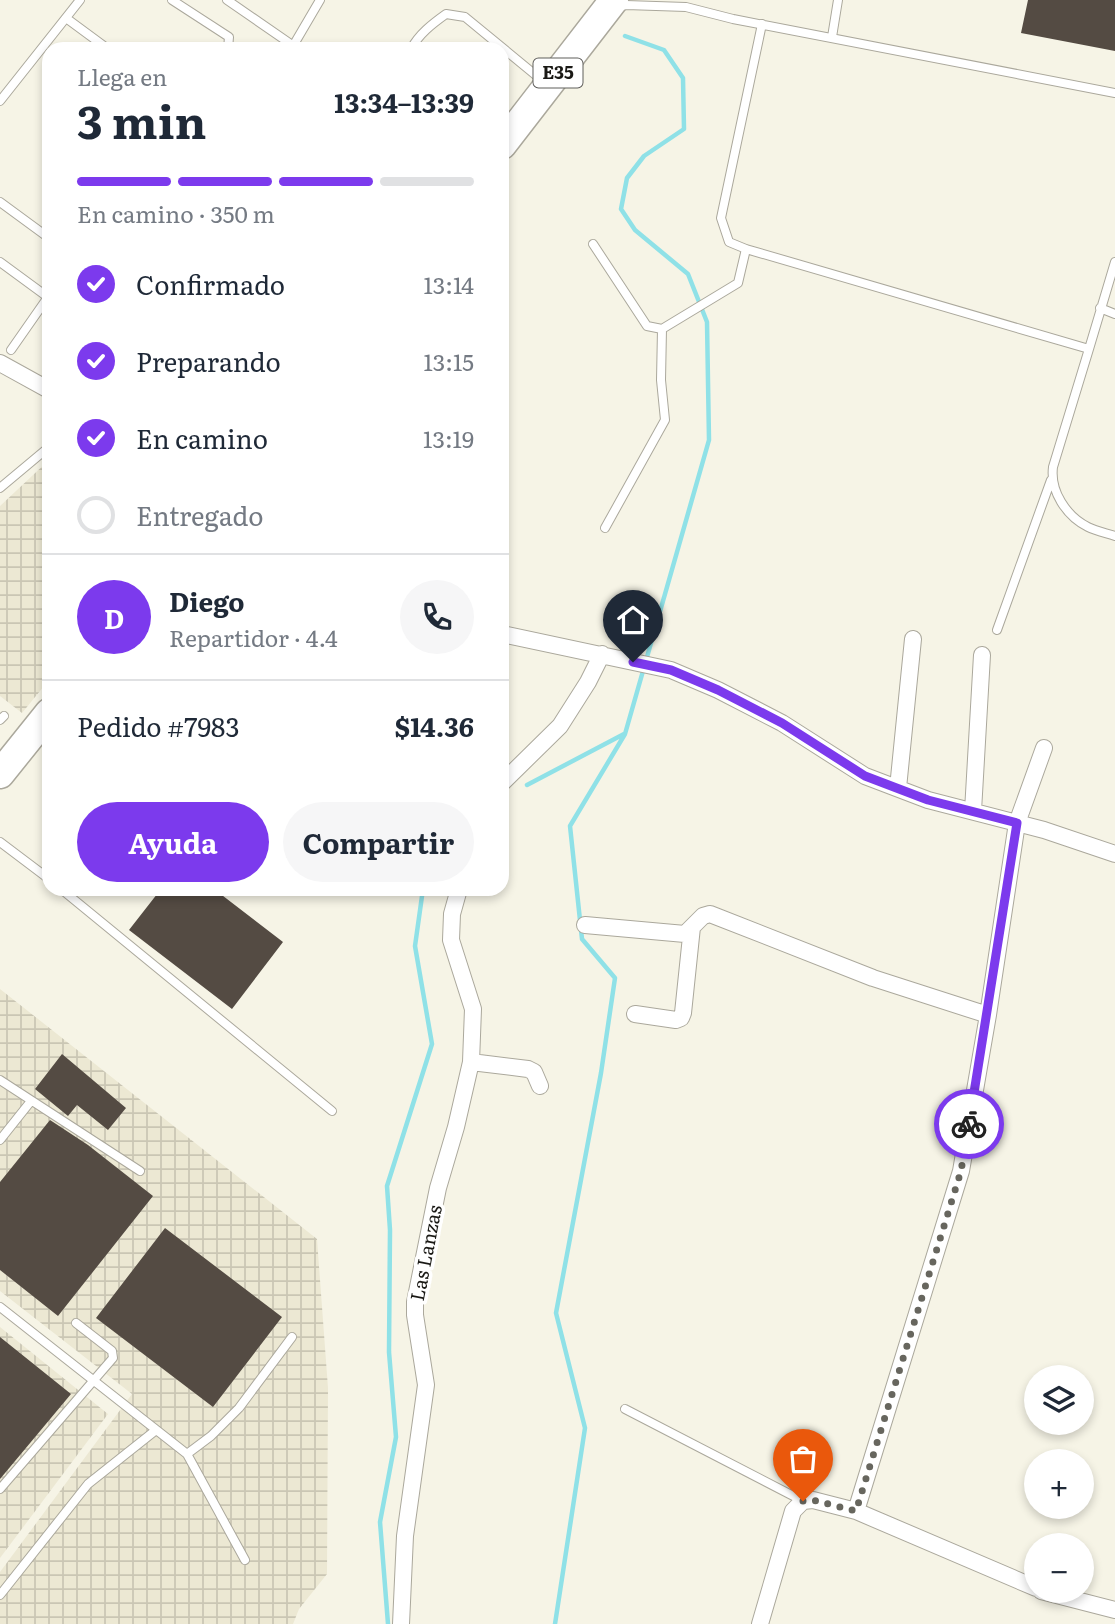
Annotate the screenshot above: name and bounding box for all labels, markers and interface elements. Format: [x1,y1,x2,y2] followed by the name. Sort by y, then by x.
[534,58,582,88] road number: E35
[77,59,167,93] text: Llega en
[334,82,474,121] text: 13:34–13:39
[77,85,207,153] text: 3 min
[77,196,275,230] text: En camino · 350 m
[136,264,285,303] text: Confirmado
[77,265,115,303] icon: check
[423,267,474,301] text: 13:14
[136,341,281,380] text: Preparando
[77,342,115,380] icon: check
[423,344,474,378] text: 13:15
[136,418,268,457] text: En camino
[77,419,115,457] icon: check
[423,421,474,455] text: 13:19
[136,495,263,534] text: Entregado
[400,580,474,654] button: phone
[169,581,245,620] text: Diego
[603,590,663,662] pin
[104,598,124,637] text: D
[614,601,652,639] icon: home
[169,620,338,654] text: Repartidor · 4.4
[77,706,240,745] text: Pedido #7983
[395,706,474,745] text: $14.36
[77,802,269,882] button: Ayuda
[283,802,474,882] button: Compartir
[934,1089,1004,1159] courier
[950,1105,988,1143] icon: bike
[402,1202,448,1303] street label: Las Lanzas
[1024,1365,1094,1603] map controls
[1024,1365,1094,1435] button: layers
[773,1429,833,1501] pin
[784,1440,822,1478] icon: bag
[1024,1449,1094,1519] button: +
[1024,1533,1094,1603] button: −

